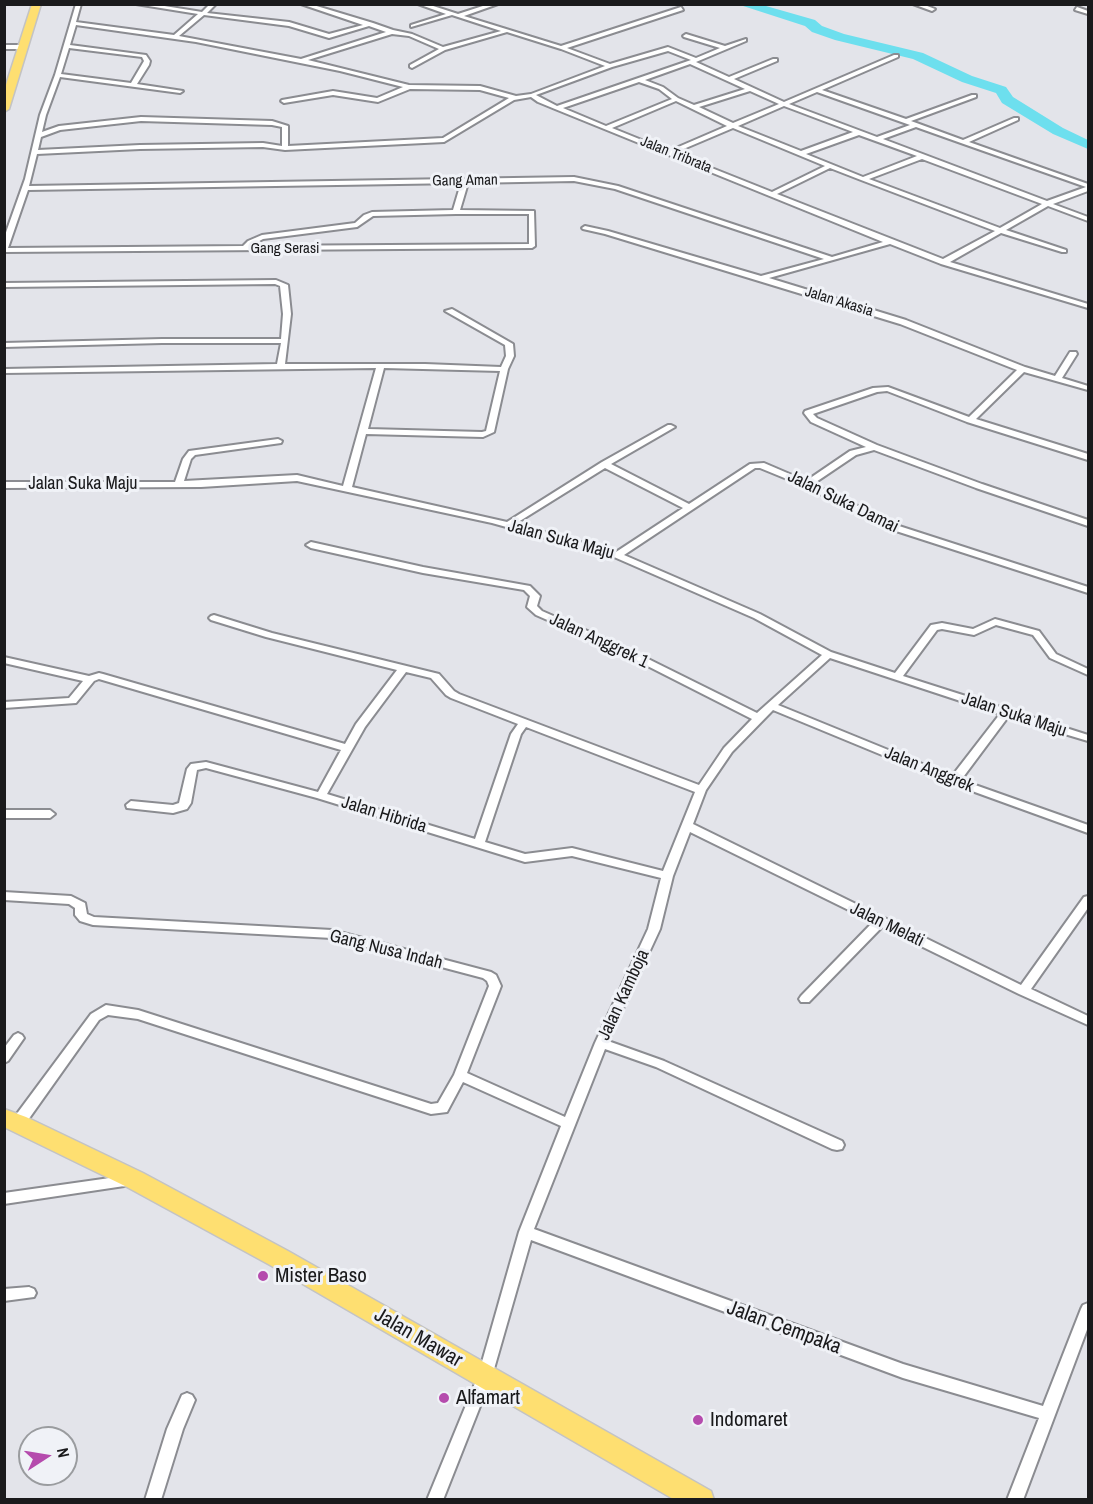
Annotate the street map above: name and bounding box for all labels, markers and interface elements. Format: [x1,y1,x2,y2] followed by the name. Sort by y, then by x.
[638,133,714,177] street label: Jalan Tribrata
[432,171,498,191] street label: Gang Aman
[250,240,320,258] street label: Gang Serasi
[803,283,875,321] street label: Jalan Akasia
[784,466,902,538] street label: Jalan Suka Damai
[28,473,138,495] street label: Jalan Suka Maju
[506,515,616,565] street label: Jalan Suka Maju
[546,609,652,673] street label: Jalan Anggrek 1
[959,688,1069,742] street label: Jalan Suka Maju
[881,742,977,798] street label: Jalan Anggrek
[339,792,429,838] street label: Jalan Hibrida
[847,898,927,952] street label: Jalan Melati
[327,926,445,974] street label: Gang Nusa Indah
[594,946,654,1044] street label: Jalan Kamboja
[275,1263,367,1289] place label: Mister Baso
[256,1269,270,1283] marker: Mister Baso
[723,1296,845,1360] street label: Jalan Cempaka
[369,1303,467,1373] street label: Jalan Mawar
[456,1385,520,1411] place label: Alfamart
[437,1391,451,1405] marker: Alfamart
[710,1407,788,1433] place label: Indomaret
[691,1413,705,1427] marker: Indomaret
[18,1426,78,1486] north arrow
[52,1446,75,1460] text: N

